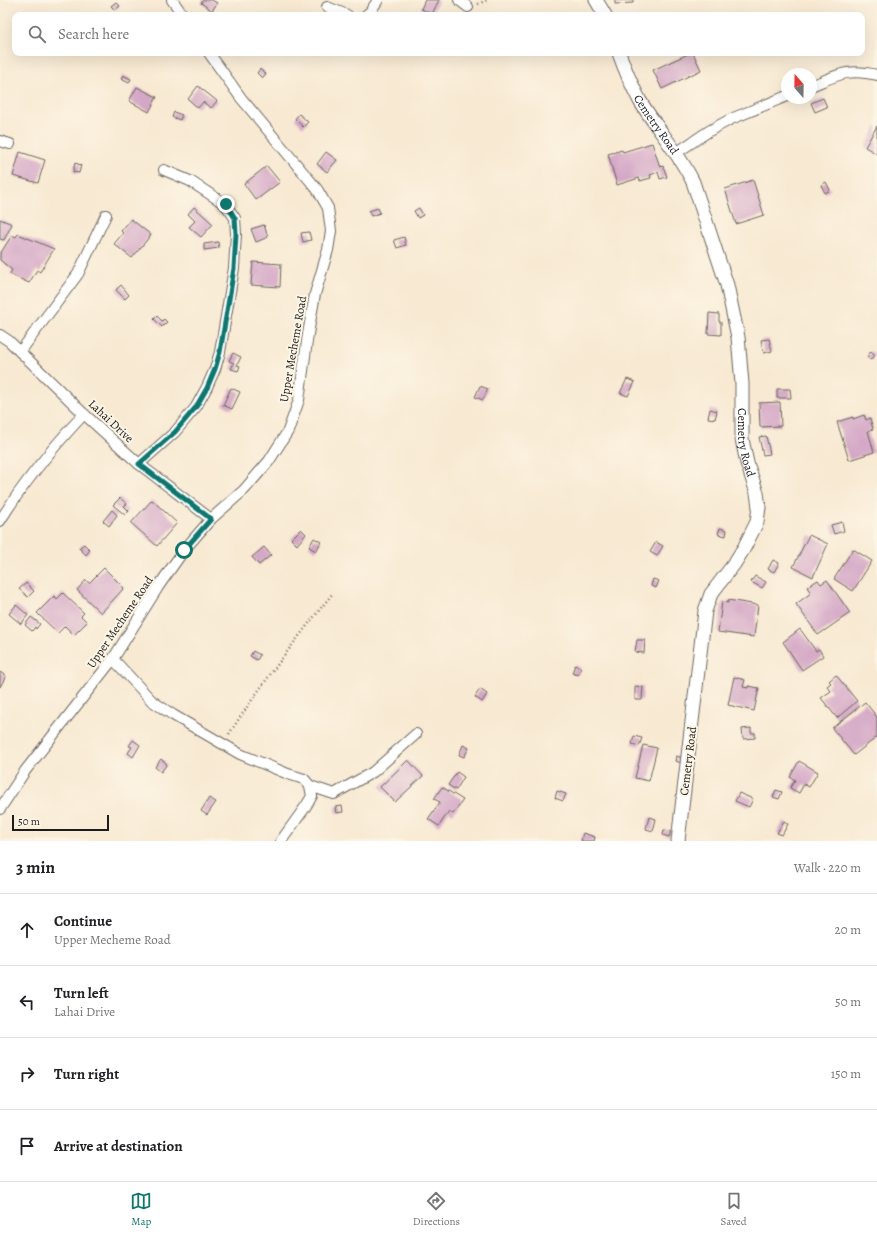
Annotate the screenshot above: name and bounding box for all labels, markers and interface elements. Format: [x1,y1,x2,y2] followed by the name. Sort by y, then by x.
[12,12,865,56] search box
[26,23,48,45] icon: search
[58,24,129,44] text: Search here
[781,68,817,104] north arrow
[630,92,683,158] street label: Cemetry Road
[217,195,235,213] route end
[276,294,310,403] street label: Upper Mecheme Road
[85,396,137,446] street label: Lahai Drive
[734,408,759,479] street label: Cemetry Road
[175,541,193,559] route start
[83,572,157,671] street label: Upper Mecheme Road
[676,725,700,796] street label: Cemetry Road
[12,813,109,832] scale bar
[18,814,40,829] text: 50 m
[16,856,55,879] text: 3 min
[794,859,861,876] text: Walk · 220 m
[54,911,112,931] text: Continue
[16,919,38,941] icon: ahead
[835,921,861,938] text: 20 m
[54,931,171,948] text: Upper Mecheme Road
[54,983,109,1003] text: Turn left
[16,991,38,1013] icon: left
[835,993,861,1010] text: 50 m
[54,1003,115,1020] text: Lahai Drive
[16,1063,38,1085] icon: right
[54,1064,119,1084] text: Turn right
[831,1065,861,1082] text: 150 m
[16,1135,38,1157] icon: arrive
[54,1136,183,1156] text: Arrive at destination
[130,1190,152,1229] tab: Map
[413,1190,460,1229] tab: Directions
[721,1190,747,1229] tab: Saved

